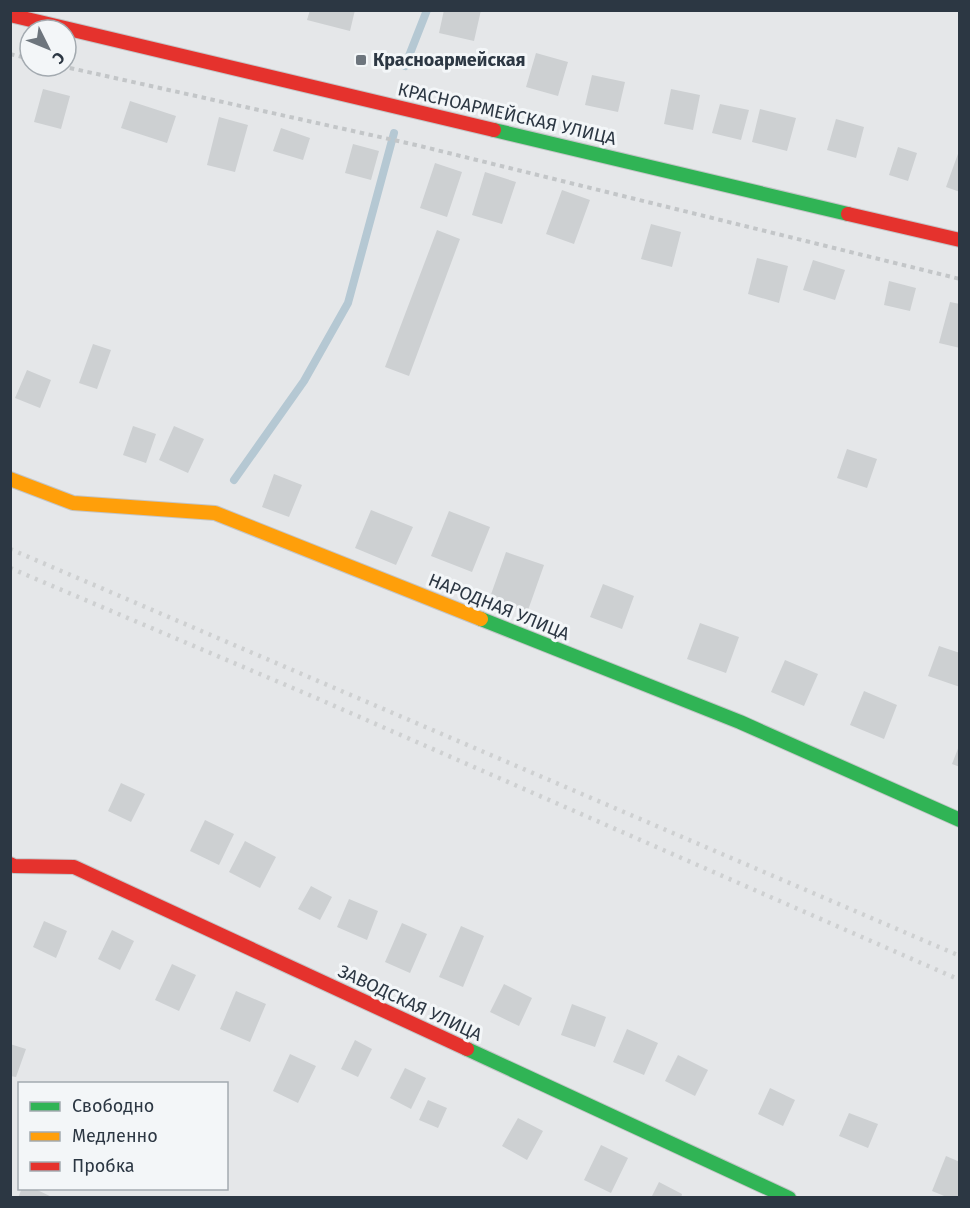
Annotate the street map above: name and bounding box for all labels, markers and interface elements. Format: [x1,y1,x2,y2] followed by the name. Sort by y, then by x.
[18,18,78,78] north arrow
[48,48,69,68] text: С
[373,49,526,71] place label: Красноармейская
[354,53,368,67] marker: Красноармейская
[396,78,619,150] street label: КРАСНОАРМЕЙСКАЯ УЛИЦА
[425,569,573,646] street label: НАРОДНАЯ УЛИЦА
[335,960,486,1046] street label: ЗАВОДСКАЯ УЛИЦА
[18,1082,228,1190] legend
[72,1095,154,1117] text: Свободно
[72,1125,158,1147] text: Медленно
[72,1155,135,1177] text: Пробка

